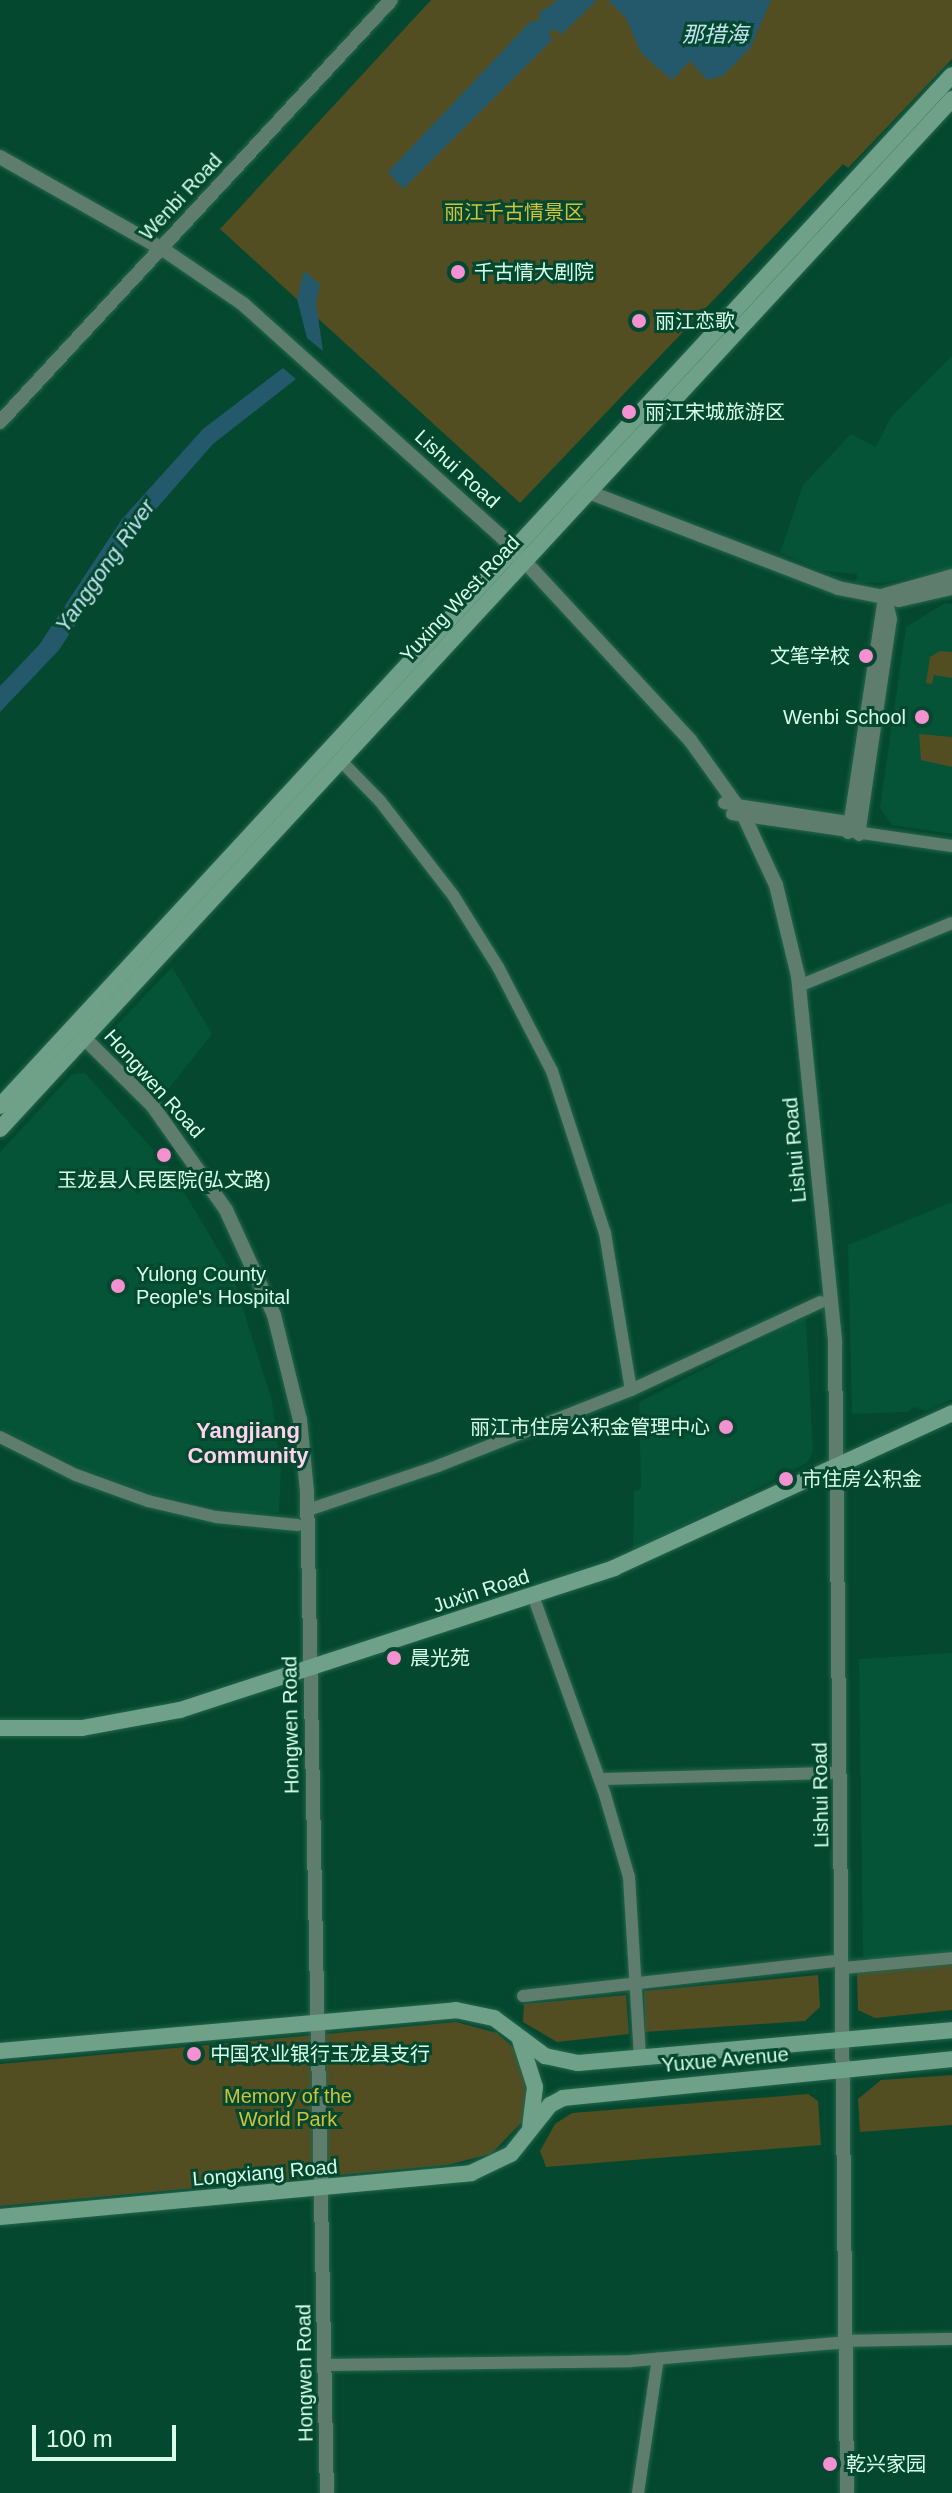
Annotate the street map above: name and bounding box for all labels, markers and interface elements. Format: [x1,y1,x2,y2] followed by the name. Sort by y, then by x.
[682,22,748,48] water label: 那措海
[135,149,227,245] street label: Wenbi Road
[444,200,584,224] park label: 丽江千古情景区
[474,260,594,284] place label: 千古情大剧院
[449,263,467,281] marker: 千古情大剧院
[655,309,735,333] place label: 丽江恋歌
[630,312,648,330] marker: 丽江恋歌
[645,400,785,424] place label: 丽江宋城旅游区
[620,403,638,421] marker: 丽江宋城旅游区
[410,425,504,513] street label: Lishui Road
[49,494,161,638] water label: Yanggong River
[395,531,525,667] street label: Yuxing West Road
[770,644,850,668] place label: 文笔学校
[857,647,875,665] marker: 文笔学校
[783,705,906,729] place label: Wenbi School
[913,708,931,726] marker: Wenbi School
[99,1025,209,1143] street label: Hongwen Road
[778,1096,812,1204] street label: Lishui Road
[155,1146,173,1164] marker: 玉龙县人民医院(弘文路)
[57,1168,271,1192] place label: 玉龙县人民医院(弘文路)
[136,1262,290,1309] place label: Yulong County People's Hospital
[107,1275,129,1297] marker: Yulong County People's Hospital
[470,1415,710,1439] place label: 丽江市住房公积金管理中心
[188,1417,308,1468] district label: Yangjiang Community
[717,1418,735,1436] marker: 丽江市住房公积金管理中心
[802,1467,922,1491] place label: 市住房公积金
[777,1470,795,1488] marker: 市住房公积金
[430,1564,532,1618] street label: Juxin Road
[410,1646,470,1670] place label: 晨光苑
[385,1649,403,1667] marker: 晨光苑
[278,1656,304,1794] street label: Hongwen Road
[808,1742,834,1848] street label: Lishui Road
[210,2042,430,2066] place label: 中国农业银行玉龙县支行
[660,2042,790,2078] street label: Yuxue Avenue
[185,2045,203,2063] marker: 中国农业银行玉龙县支行
[224,2084,352,2131] park label: Memory of the World Park
[191,2155,339,2191] street label: Longxiang Road
[292,2304,318,2442] street label: Hongwen Road
[36,2409,180,2459] scale bar
[46,2425,113,2452] text: 100 m
[846,2452,926,2476] place label: 乾兴家园
[821,2455,839,2473] marker: 乾兴家园

